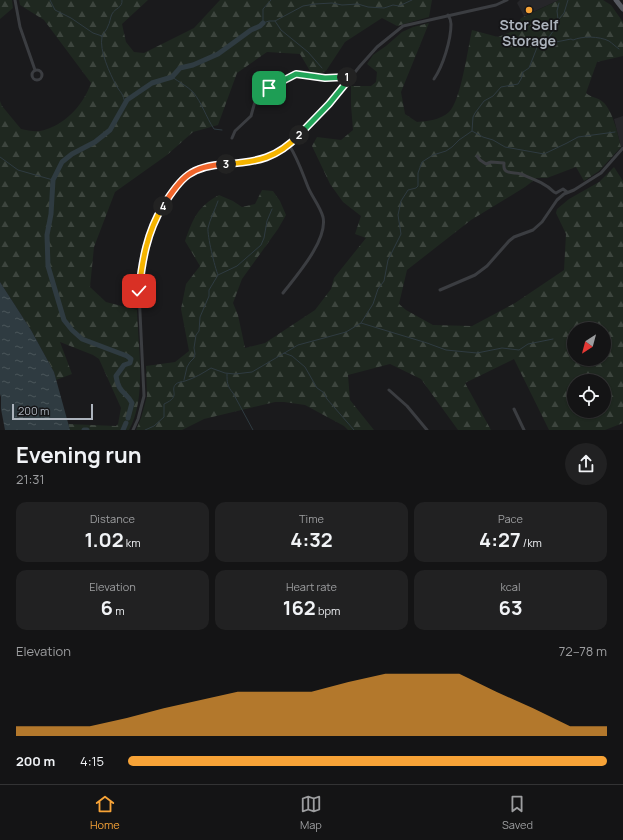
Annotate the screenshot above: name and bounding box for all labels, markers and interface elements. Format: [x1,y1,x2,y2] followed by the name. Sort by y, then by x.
[524,5,534,15] marker: Stor Self Storage
[500,15,559,50] place label: Stor Self Storage
[337,67,357,87] pin: 1
[345,69,349,84] text: 1
[252,71,286,105] pin
[258,77,280,99] icon: arrive
[289,125,309,145] pin: 2
[296,127,302,142] text: 2
[216,154,236,174] pin: 3
[223,156,229,171] text: 3
[153,196,173,216] pin: 4
[160,198,166,213] text: 4
[122,274,156,308] pin
[128,280,150,302] icon: check
[567,322,611,366] north arrow
[567,322,611,418] map controls
[567,374,611,418] button: locate
[12,402,93,421] scale bar
[18,403,49,418] text: 200 m
[16,440,141,470] text: Evening run
[565,443,607,485] button: share
[16,470,45,488] text: 21:31
[90,511,135,526] text: Distance
[299,511,324,526] text: Time
[498,511,523,526] text: Pace
[84,526,124,553] text: 1.02
[290,526,333,553] text: 4:32
[479,526,521,553] text: 4:27
[124,535,141,550] text: km
[521,535,542,550] text: /km
[89,579,136,594] text: Elevation
[286,579,337,594] text: Heart rate
[500,579,521,594] text: kcal
[101,594,113,621] text: 6
[283,594,316,621] text: 162
[498,594,523,621] text: 63
[113,603,124,618] text: m
[316,603,340,618] text: bpm
[16,642,71,660] text: Elevation
[559,642,607,660] text: 72–78 m
[16,752,55,770] text: 200 m
[80,752,104,770] text: 4:15
[90,793,120,832] tab: Home
[300,793,322,832] tab: Map
[502,793,533,832] tab: Saved

